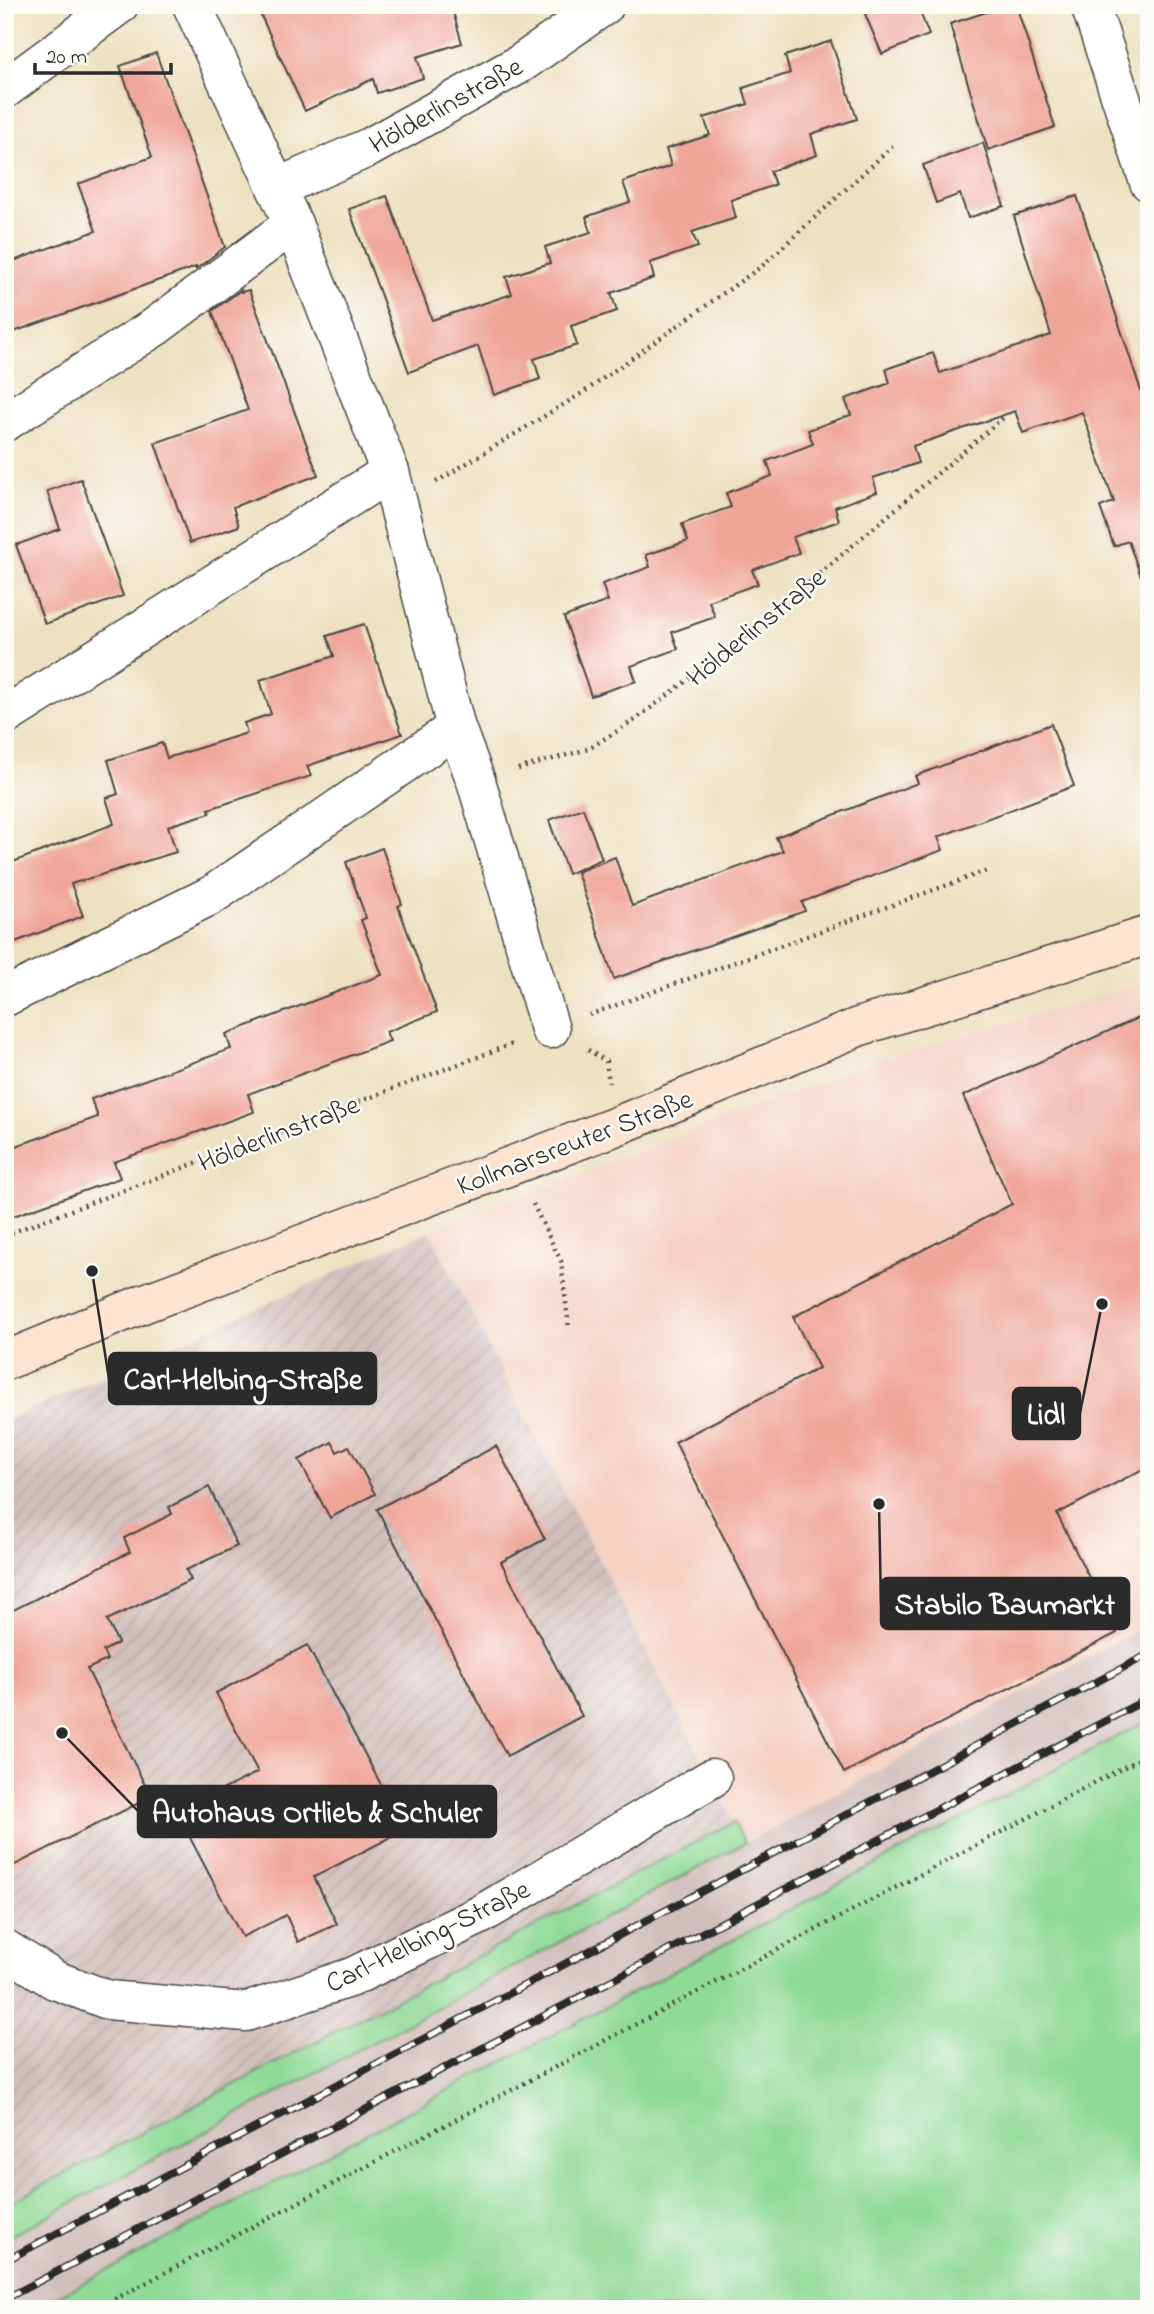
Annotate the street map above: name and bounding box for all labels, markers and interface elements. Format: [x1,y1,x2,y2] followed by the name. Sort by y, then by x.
[35,32,172,76] scale bar
[46,43,87,73] text: 20 m
[362,48,531,166] street label: Hölderlinstraße
[678,559,836,698] street label: Hölderlinstraße
[451,1080,700,1208] street label: Kollmarsreuter Straße
[193,1086,366,1185] street label: Hölderlinstraße
[109,1353,376,1404] callout: Carl-Helbing-Straße
[124,1360,364,1405] text: Carl-Helbing-Straße
[1013,1388,1080,1439] callout: Lidl
[1027,1395,1065,1439] text: Lidl
[881,1578,1129,1629] callout: Stabilo Baumarkt
[895,1585,1116,1629] text: Stabilo Baumarkt
[138,1786,496,1837] callout: Autohaus Ortlieb & Schuler
[152,1793,483,1837] text: Autohaus Ortlieb & Schuler
[319,1871,538,2005] street label: Carl-Helbing-Straße

